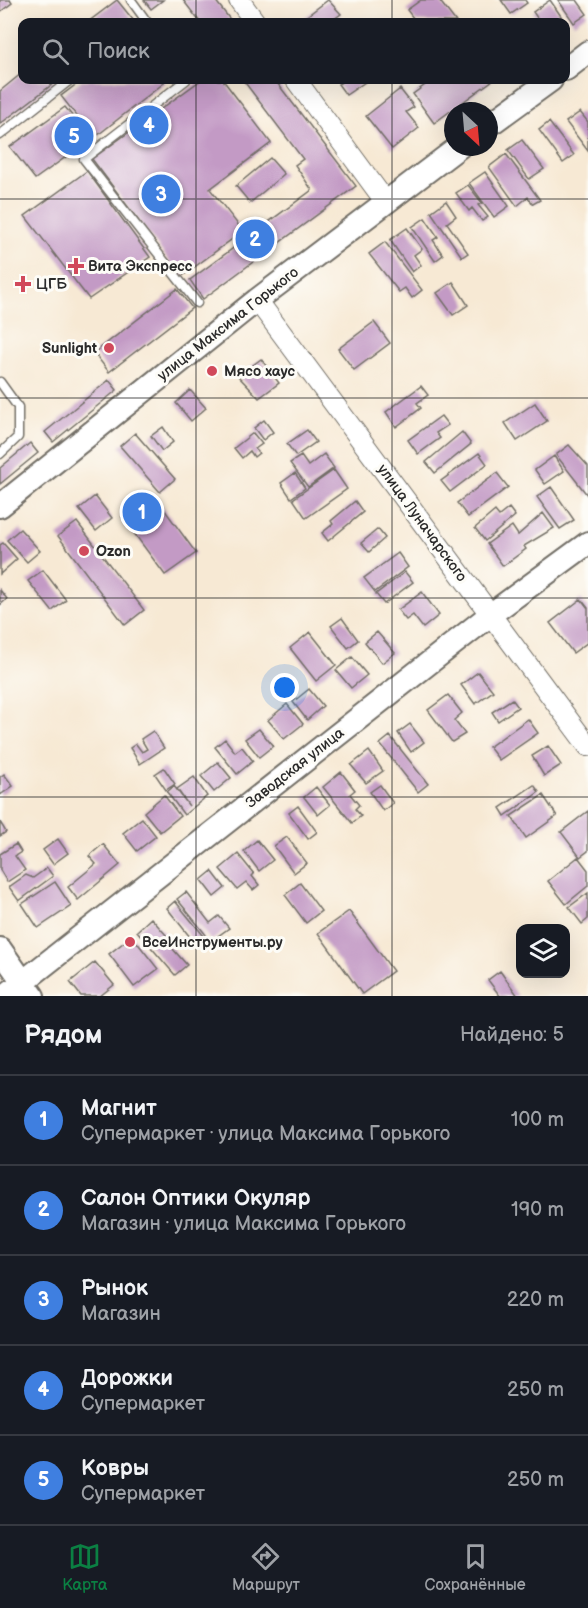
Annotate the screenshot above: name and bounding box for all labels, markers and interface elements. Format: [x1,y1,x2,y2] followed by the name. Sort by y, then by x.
[18,18,570,84] search box
[39,35,72,68] icon: search
[87,38,150,65] text: Поиск
[130,102,168,148] pin: 4
[444,102,498,156] north arrow
[54,114,94,158] pin: 5
[142,172,180,216] pin: 3
[236,216,274,262] pin: 2
[88,257,193,276] place label: Вита Экспресс
[69,259,83,273] marker: Вита Экспресс
[154,263,303,385] street label: улица Максима Горького
[14,275,32,293] marker: ЦГБ
[36,275,67,294] place label: ЦГБ
[42,339,97,358] place label: Sunlight
[102,341,116,355] marker: Sunlight
[224,362,296,381] place label: Мясо хаус
[205,364,219,378] marker: Мясо хаус
[373,461,471,586] street label: улица Луначарского
[122,490,162,534] pin: 1
[96,542,131,561] place label: Ozon
[77,544,91,558] marker: Ozon
[270,673,299,702] your location
[242,724,348,812] street label: Заводская улица
[516,924,570,978] map controls
[516,924,570,978] button: layers
[142,933,283,952] place label: ВсеИнструменты.ру
[123,935,137,949] marker: ВсеИнструменты.ру
[24,1020,102,1051] text: Рядом
[460,1023,564,1047] text: Найдено: 5
[81,1095,157,1122] text: Магнит
[39,1108,48,1132] text: 1
[511,1108,564,1132] text: 100 m
[81,1122,450,1146] text: Супермаркет · улица Максима Горького
[81,1185,311,1212] text: Салон Оптики Окуляр
[38,1198,49,1222] text: 2
[511,1198,564,1222] text: 190 m
[81,1212,406,1236] text: Магазин · улица Максима Горького
[81,1275,148,1302] text: Рынок
[38,1288,49,1312] text: 3
[507,1288,564,1312] text: 220 m
[81,1302,161,1326] text: Магазин
[81,1365,173,1392] text: Дорожки
[38,1378,49,1402] text: 4
[507,1378,564,1402] text: 250 m
[81,1392,205,1416] text: Супермаркет
[81,1455,149,1482] text: Ковры
[38,1468,49,1492] text: 5
[507,1468,564,1492] text: 250 m
[81,1482,205,1506] text: Супермаркет
[62,1540,107,1595] tab: Карта
[232,1540,300,1595] tab: Маршрут
[425,1540,526,1595] tab: Сохранённые

